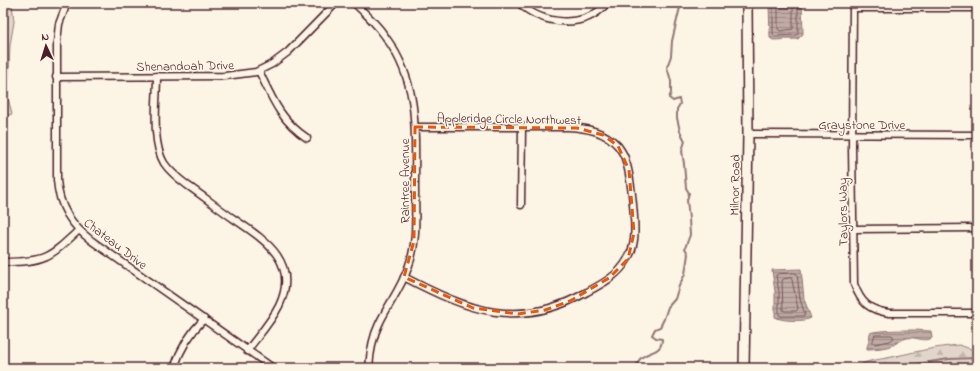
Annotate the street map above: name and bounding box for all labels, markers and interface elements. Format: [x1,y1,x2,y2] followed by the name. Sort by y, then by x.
[26,26,66,66] north arrow
[41,29,50,45] text: N
[136,56,234,77] street label: Shenandoah Drive
[437,109,582,131] street label: Appleridge Circle Northwest
[819,116,906,136] street label: Graystone Drive
[396,138,415,224] street label: Raintree Avenue
[725,154,746,216] street label: Milnor Road
[833,177,855,247] street label: Taylors Way
[79,214,151,275] street label: Chateau Drive

